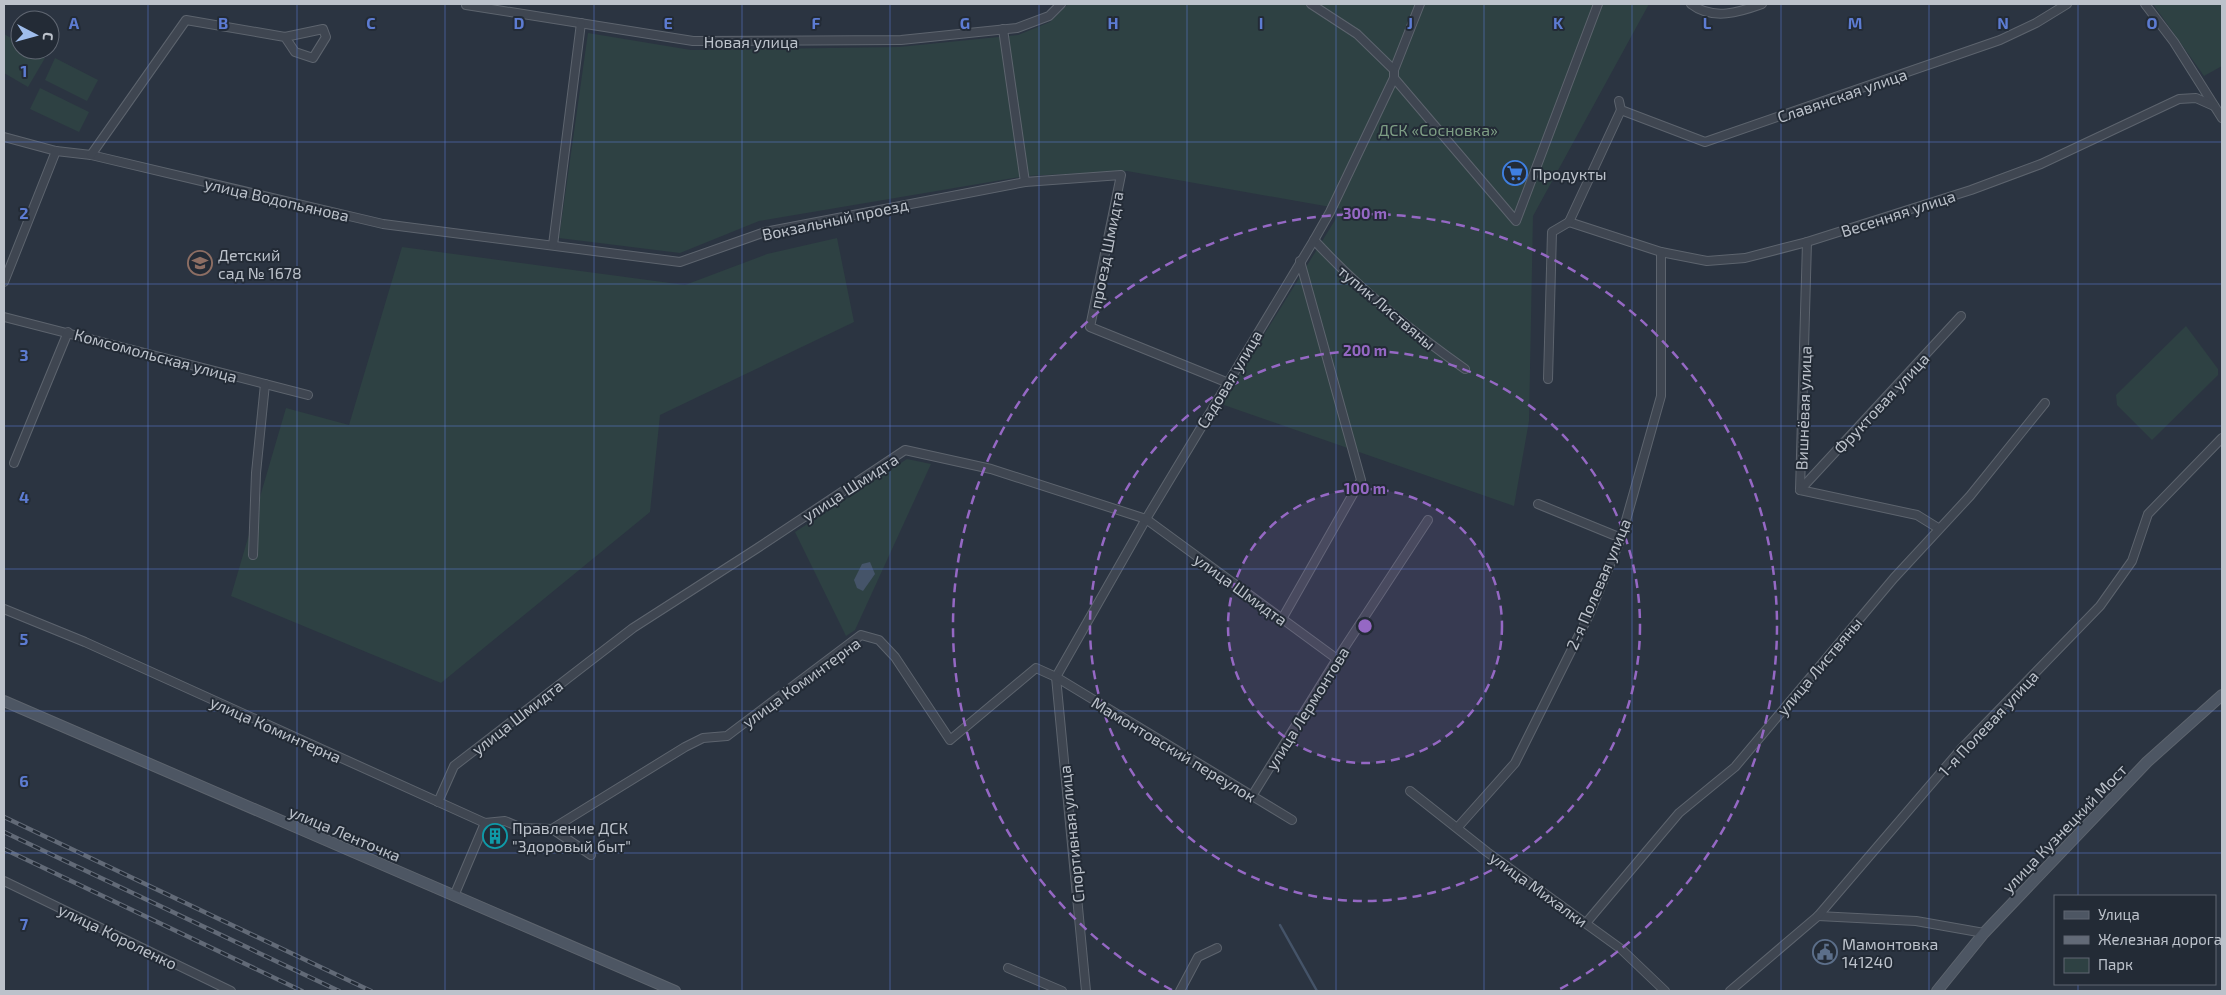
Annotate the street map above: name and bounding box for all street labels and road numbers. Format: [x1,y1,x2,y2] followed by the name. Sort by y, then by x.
[704,32,798,52] street label: Новая улица
[1775,64,1910,127] street label: Славянская улица
[203,173,351,226] street label: улица Водопьянова
[1838,186,1958,241] street label: Весенняя улица
[1085,190,1127,310] street label: проезд Шмидта
[760,194,910,244] street label: Вокзальный проезд
[1334,261,1439,354] street label: тупик Листвяны
[72,324,240,387] street label: Комсомольская улица
[1192,327,1267,432] street label: Садовая улица
[1791,345,1816,471] street label: Вишнёвая улица
[1829,349,1933,458] street label: Фруктовая улица
[799,449,902,526] street label: улица Шмидта
[1562,516,1635,653] street label: 2-я Полевая улица
[1190,549,1291,630] street label: улица Шмидта
[1772,613,1866,720] street label: улица Листвяны
[738,633,864,732] street label: улица Коминтерна
[1261,643,1353,774] street label: улица Лермонтова
[1934,666,2043,781] street label: 1-я Полевая улица
[468,676,567,759] street label: улица Шмидта
[207,692,344,767] street label: улица Коминтерна
[1088,692,1260,807] street label: Мамонтовский переулок
[1998,760,2131,897] street label: улица Кузнецкий Мост
[1054,764,1089,904] street label: Спортивная улица
[286,801,404,866] street label: улица Ленточка
[1486,847,1591,932] street label: улица Михалки
[55,899,181,974] street label: улица Короленко

